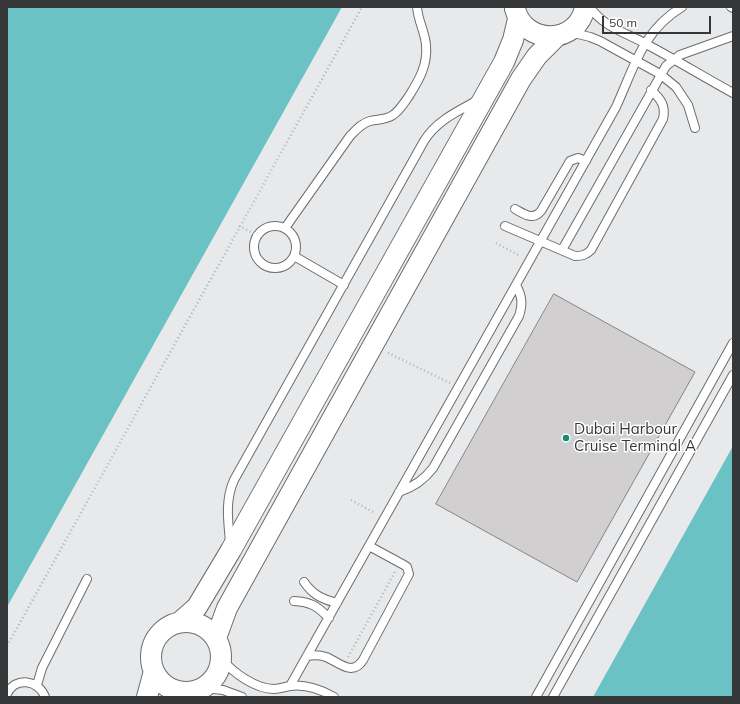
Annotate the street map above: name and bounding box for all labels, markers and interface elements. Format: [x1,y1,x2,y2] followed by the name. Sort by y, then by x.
[604,8,713,34] scale bar
[609,15,637,30] text: 50 m
[574,420,696,455] place label: Dubai Harbour Cruise Terminal A
[561,433,571,443] marker: Dubai Harbour Cruise Terminal A

